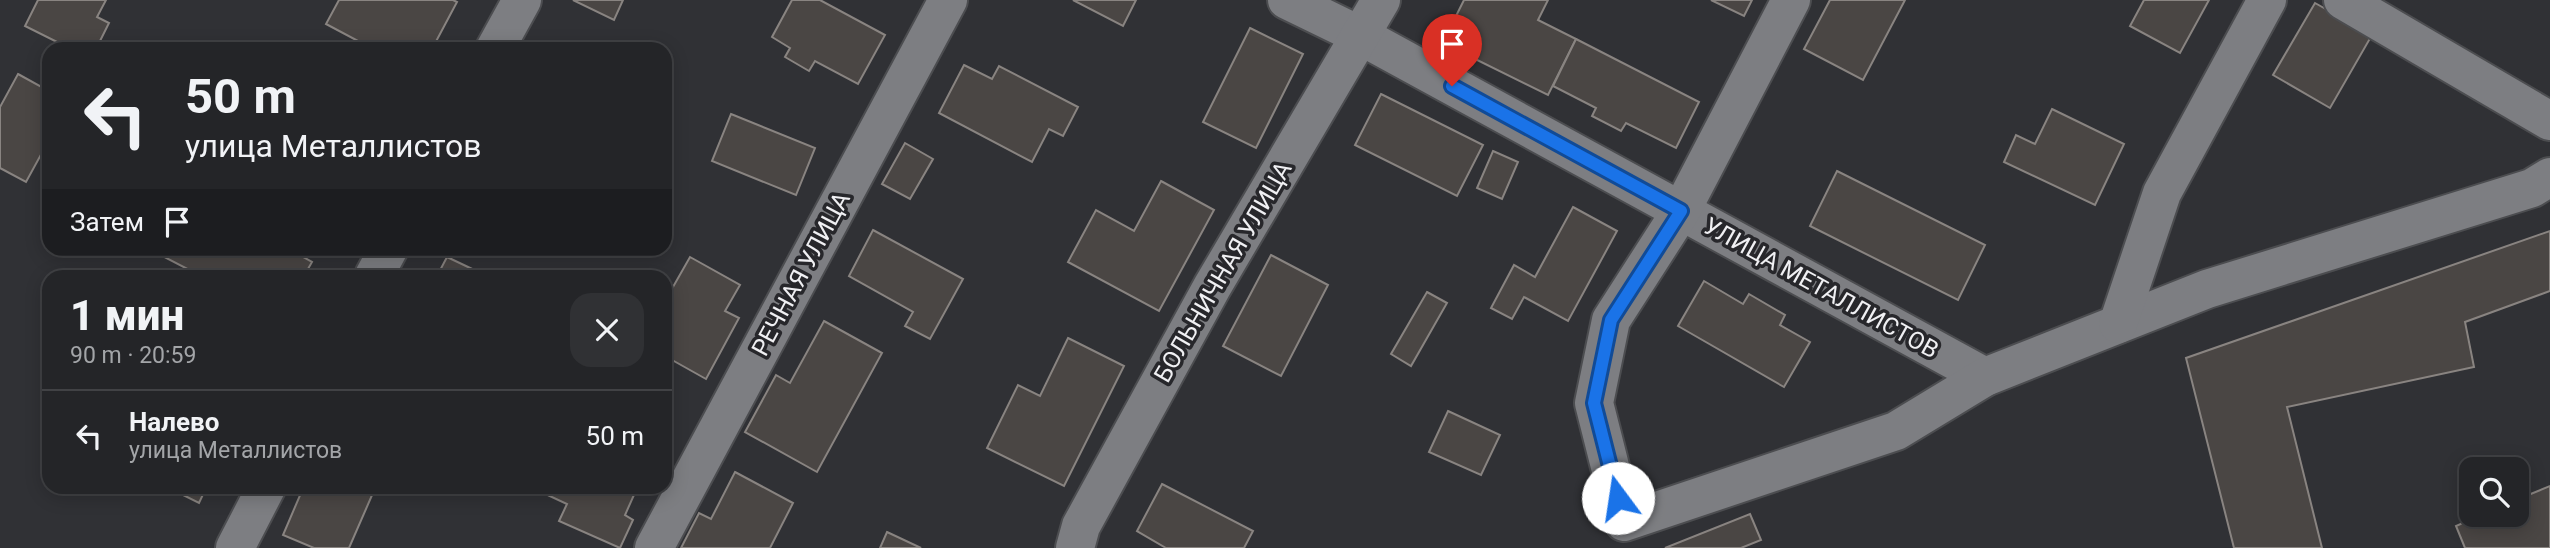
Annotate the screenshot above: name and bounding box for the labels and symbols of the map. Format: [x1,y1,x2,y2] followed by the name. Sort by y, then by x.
[1422,14,1482,86] pin
[1148,156,1298,387] street label: БОЛЬНИЧНАЯ УЛИЦА
[746,187,856,361] street label: РЕЧНАЯ УЛИЦА
[1699,212,1943,364] street label: УЛИЦА МЕТАЛЛИСТОВ
[1581,461,1655,535] position arrow

